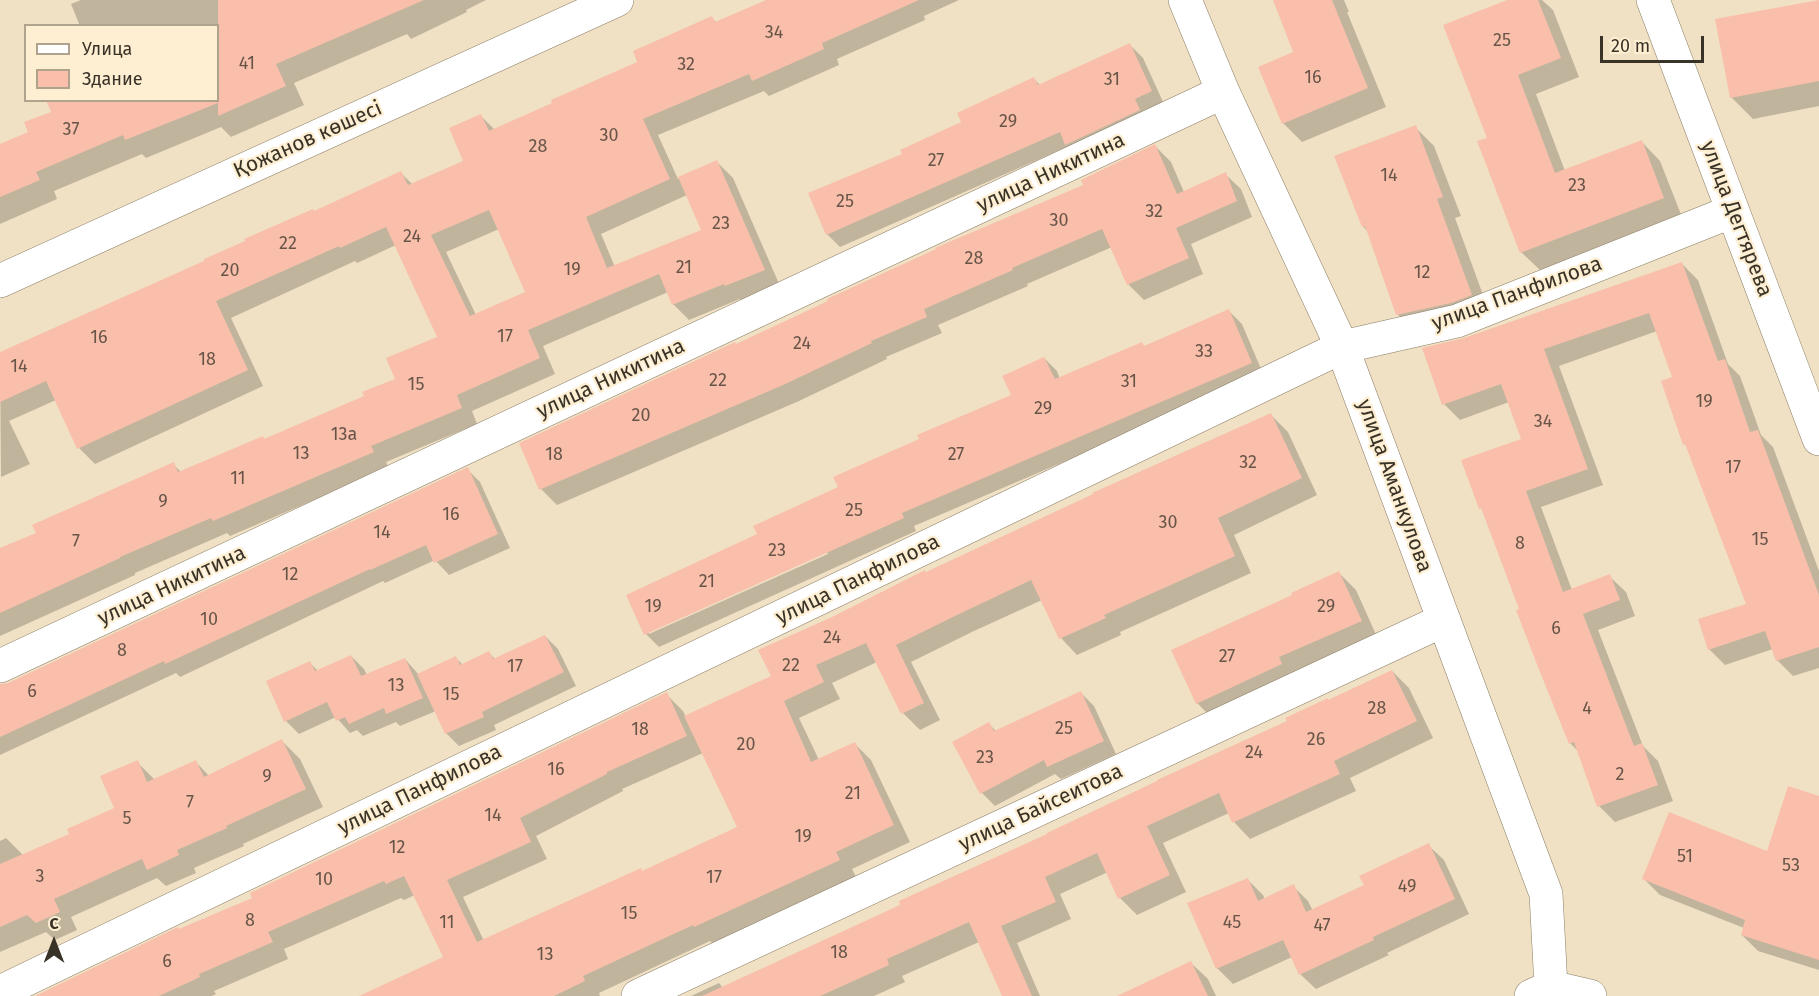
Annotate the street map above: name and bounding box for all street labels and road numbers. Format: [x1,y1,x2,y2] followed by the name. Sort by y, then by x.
[230,96,386,184] street label: Қожанов көшесі
[973,128,1129,218] street label: улица Никитина
[1695,137,1777,301] street label: улица Дегтярева
[1428,252,1606,336] street label: улица Панфилова
[533,334,689,424] street label: улица Никитина
[1351,396,1437,576] street label: улица Аманкулова
[772,529,944,631] street label: улица Панфилова
[94,541,250,631] street label: улица Никитина
[334,739,506,841] street label: улица Панфилова
[955,759,1127,857] street label: улица Байсеитова

